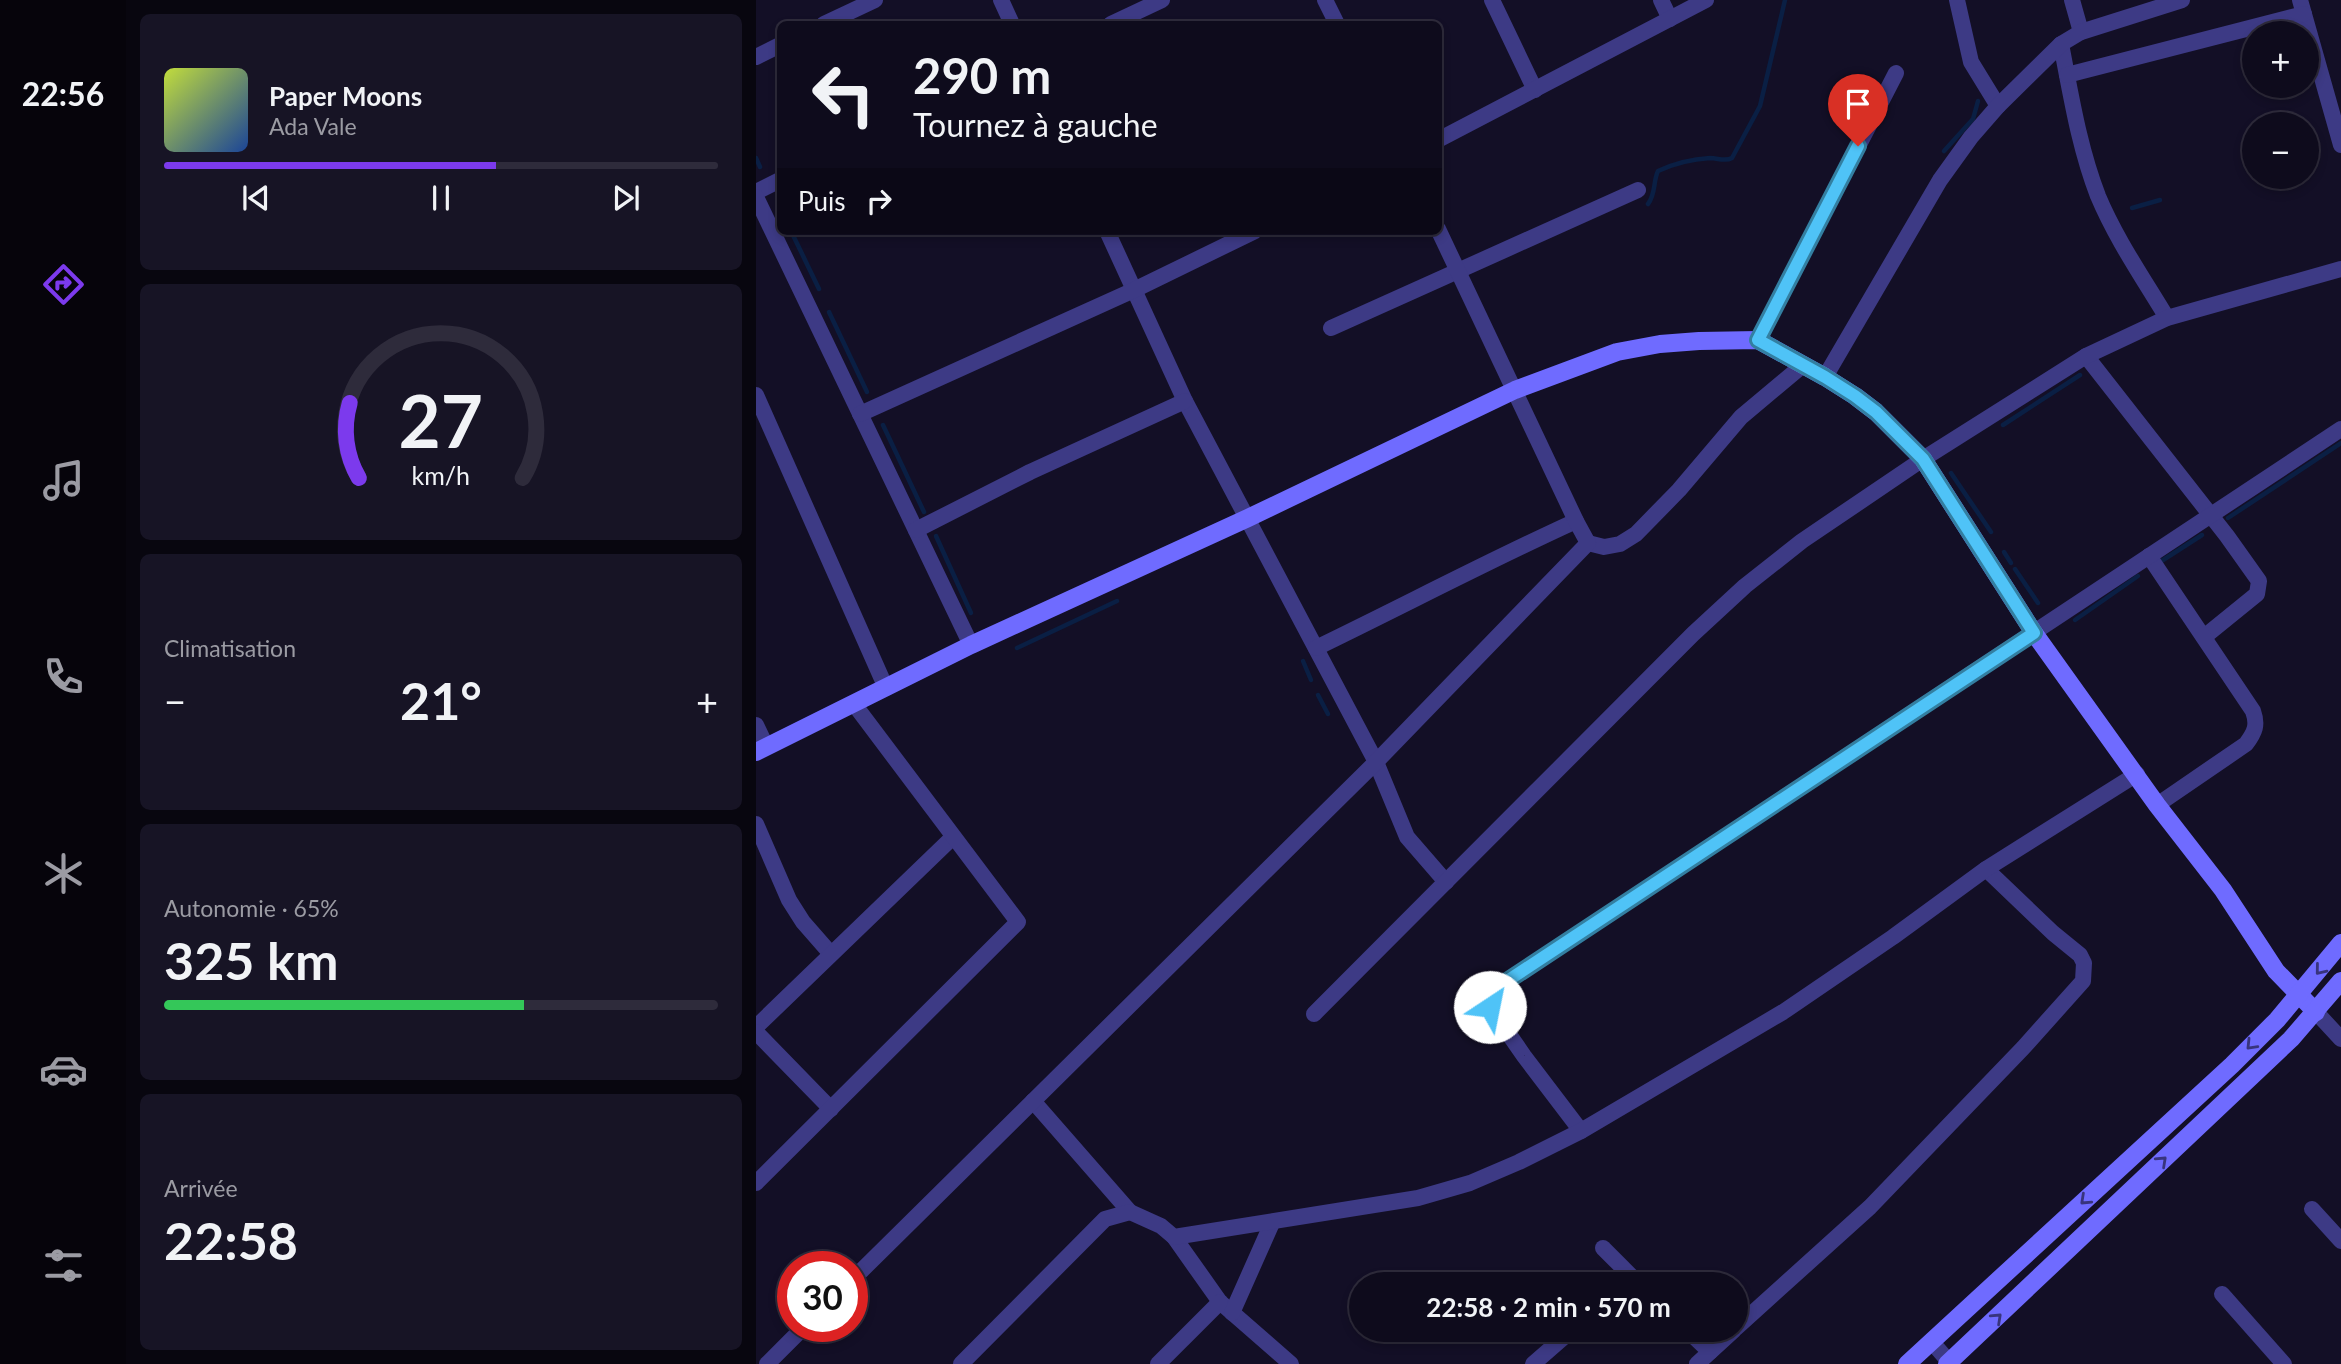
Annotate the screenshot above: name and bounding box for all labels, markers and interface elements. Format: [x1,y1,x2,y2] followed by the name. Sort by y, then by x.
[2242,21,2319,189] map controls
[2242,21,2319,98] button: +
[913,46,1051,104] text: 290 m
[798,49,889,140] icon: left
[22,74,104,113] text: 22:56
[1828,74,1888,146] pin
[269,80,422,112] text: Paper Moons
[1839,85,1877,123] icon: arrive
[913,105,1158,144] text: Tournez à gauche
[269,112,357,140] text: Ada Vale
[2242,112,2319,189] button: −
[237,179,275,217] icon: previous
[422,179,460,217] icon: pause
[607,179,645,217] icon: next
[860,182,898,220] icon: right
[798,185,846,217] text: Puis
[39,260,88,309] icon: directions
[399,376,483,464] text: 27
[39,456,88,505] icon: music
[412,460,470,490] text: km/h
[164,634,296,662] text: Climatisation
[39,652,88,701] icon: phone
[400,669,482,731] text: 21°
[164,678,186,724] text: −
[696,678,718,724] text: +
[39,849,88,898] icon: climate
[164,894,339,922] text: Autonomie · 65%
[164,929,338,991] text: 325 km
[2316,962,2329,974] one-way arrow
[1453,970,1527,1044] position arrow
[2247,1037,2260,1050] one-way arrow
[39,1045,88,1094] icon: car
[2154,1156,2167,1169] one-way arrow
[164,1174,238,1202] text: Arrivée
[2080,1192,2093,1204] one-way arrow
[164,1209,298,1271] text: 22:58
[39,1241,88,1290] icon: filters
[777,1251,868,1342] speed limit sign: 30
[1426,1291,1671,1323] text: 22:58 · 2 min · 570 m
[1989,1313,2002,1326] one-way arrow

